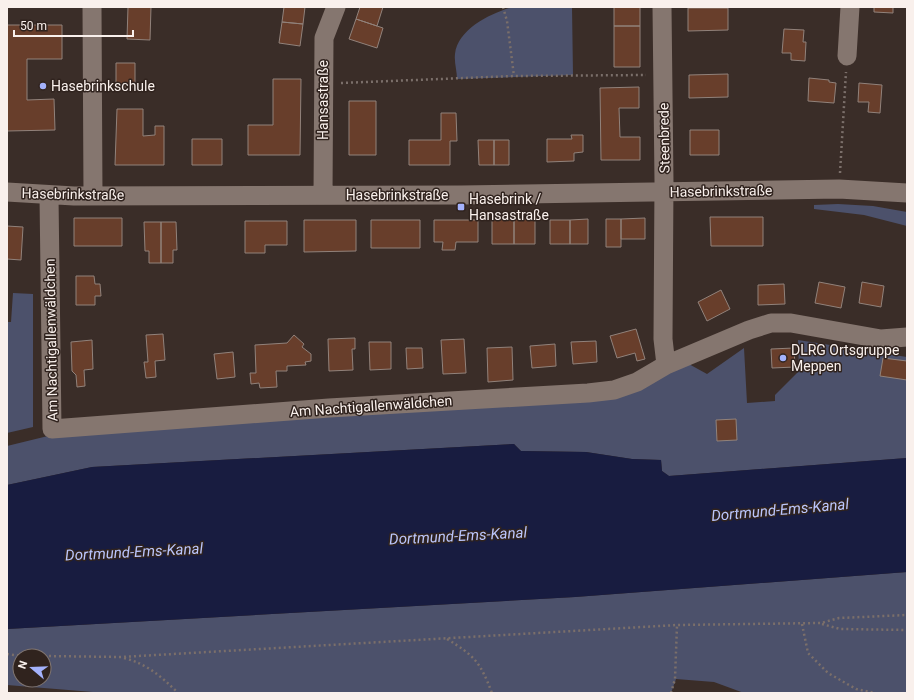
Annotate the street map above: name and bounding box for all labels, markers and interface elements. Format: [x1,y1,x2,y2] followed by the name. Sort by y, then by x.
[14,12,133,38] scale bar
[20,19,47,33] text: 50 m
[315,60,331,140] street label: Hansastraße
[51,78,155,94] place label: Hasebrinkschule
[38,81,48,91] marker: Hasebrinkschule
[655,103,673,173] street label: Steenbrede
[670,182,772,200] street label: Hasebrinkstraße
[22,185,124,203] street label: Hasebrinkstraße
[346,187,448,203] street label: Hasebrinkstraße
[469,191,549,223] place label: Hasebrink / Hansastraße
[456,202,466,212] marker: Hasebrink / Hansastraße
[42,259,60,421] street label: Am Nachtigallenwäldchen
[791,342,899,374] place label: DLRG Ortsgruppe Meppen
[778,353,788,363] marker: DLRG Ortsgruppe Meppen
[289,392,453,420] street label: Am Nachtigallenwäldchen
[710,495,850,525] water label: Dortmund-Ems-Kanal
[389,523,528,549] water label: Dortmund-Ems-Kanal
[65,539,204,565] water label: Dortmund-Ems-Kanal
[12,648,52,688] north arrow
[16,659,31,671] text: N

